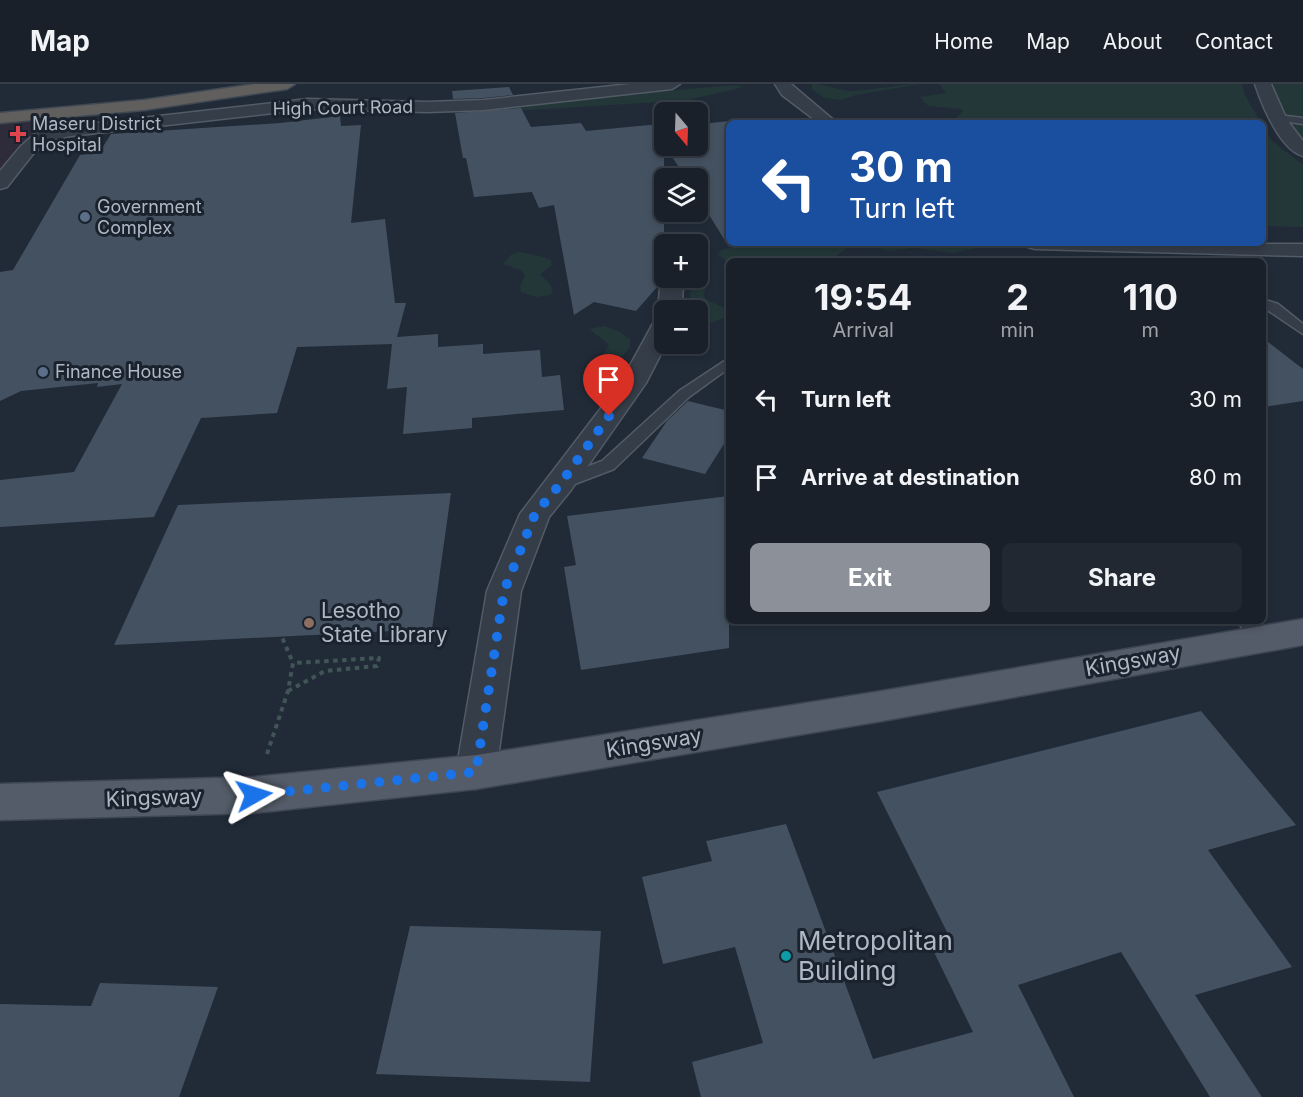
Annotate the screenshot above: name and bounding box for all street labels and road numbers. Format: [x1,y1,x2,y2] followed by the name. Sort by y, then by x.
[273,96,413,119] street label: High Court Road
[1083,640,1183,681] street label: Kingsway
[604,723,704,762] street label: Kingsway
[105,783,203,812] street label: Kingsway

